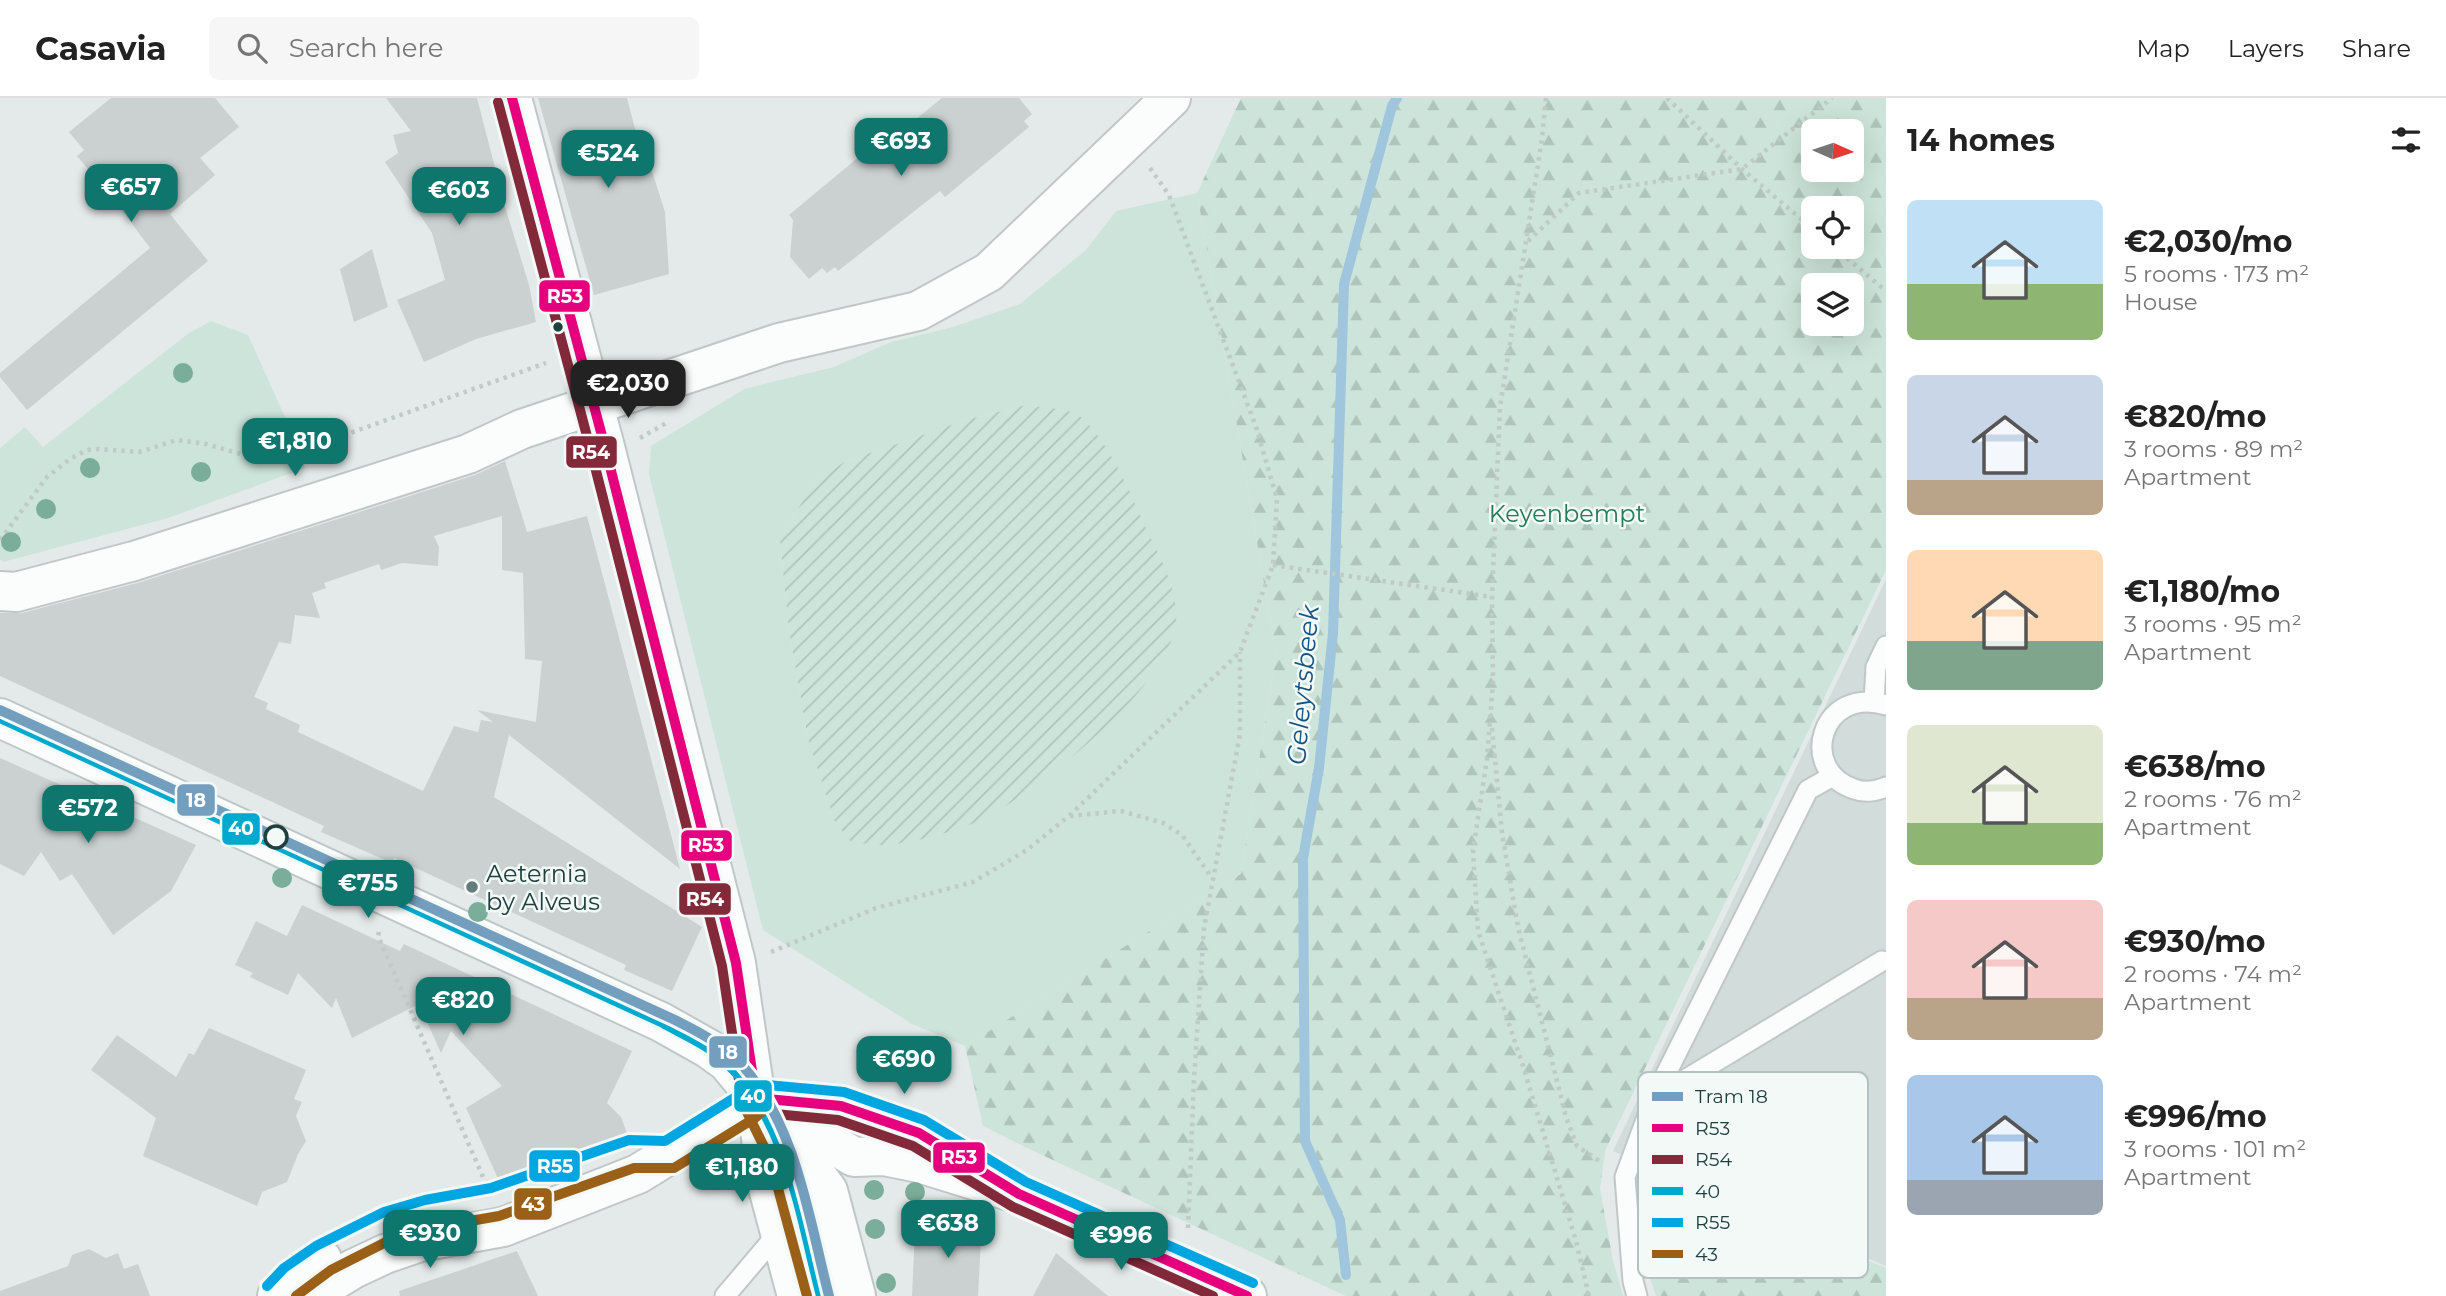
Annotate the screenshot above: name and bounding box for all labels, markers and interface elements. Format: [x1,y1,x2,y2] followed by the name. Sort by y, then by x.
[209,17,699,80] search box
[35,28,167,68] text: Casavia
[233,29,271,67] icon: search
[289,32,443,64] text: Search here
[2136,34,2190,63] text: Map
[2228,34,2304,63] text: Layers
[2342,34,2411,63] text: Share
[860,118,942,178] pin: €693
[1801,119,1864,182] north arrow
[1801,119,1864,336] map controls
[2387,121,2425,159] icon: filters
[1907,122,2055,159] text: 14 homes
[871,127,931,155] text: €693
[567,130,649,190] pin: €524
[577,139,639,167] text: €524
[90,164,172,224] pin: €657
[418,167,500,227] pin: €603
[101,173,161,201] text: €657
[428,176,490,204] text: €603
[1801,196,1864,259] button: locate
[2124,223,2292,260] text: €2,030/mo
[1963,228,2047,312] icon: home
[2124,260,2309,288] text: 5 rooms · 173 m²
[1801,273,1864,336] button: layers
[538,279,591,313] line badge: R53
[547,285,583,308] text: R53
[2124,288,2198,316] text: House
[551,320,565,334] unlabelled marker
[571,360,685,420] pin: €2,030
[587,369,669,397] text: €2,030
[2124,398,2266,435] text: €820/mo
[1963,403,2047,487] icon: home
[238,418,352,478] pin: €1,810
[258,427,332,455] text: €1,810
[565,435,618,469] line badge: R54
[2124,435,2303,463] text: 3 rooms · 89 m²
[572,441,610,464] text: R54
[2124,463,2252,491] text: Apartment
[1489,499,1645,528] park label: Keyenbempt
[2124,573,2280,610] text: €1,180/mo
[1963,578,2047,662] icon: home
[1280,602,1326,766] water label: Geleytsbeek
[2124,610,2302,638] text: 3 rooms · 95 m²
[2124,638,2252,666] text: Apartment
[2124,748,2266,785] text: €638/mo
[1963,753,2047,837] icon: home
[176,783,216,817] line badge: 18
[2124,785,2302,813] text: 2 rooms · 76 m²
[47,786,129,845] pin: €572
[186,789,206,812] text: 18
[58,794,118,822] text: €572
[221,812,261,846] line badge: 40
[2124,813,2252,841] text: Apartment
[228,817,254,840] text: 40
[264,825,288,849] unlabelled marker
[680,829,733,862] line badge: R53
[688,834,724,857] text: R53
[486,859,600,916] place label: Aeternia by Alveus
[327,860,409,920] pin: €755
[338,869,398,897] text: €755
[464,879,480,895] marker: Aeternia by Alveus
[678,882,732,916] line badge: R54
[686,888,724,911] text: R54
[2124,923,2265,960] text: €930/mo
[1963,928,2047,1012] icon: home
[2124,960,2302,988] text: 2 rooms · 74 m²
[422,978,504,1037] pin: €820
[432,986,494,1014] text: €820
[2124,988,2252,1016] text: Apartment
[708,1035,748,1069] line badge: 18
[863,1037,945,1096] pin: €690
[718,1041,738,1064] text: 18
[872,1045,936,1073] text: €690
[1638,1072,1868,1278] legend
[733,1079,773,1113] line badge: 40
[740,1085,766,1108] text: 40
[1695,1085,1768,1108] text: Tram 18
[2124,1098,2267,1135] text: €996/mo
[1963,1103,2047,1187] icon: home
[1695,1117,1730,1140] text: R53
[2124,1135,2306,1163] text: 3 rooms · 101 m²
[932,1141,986,1174] line badge: R53
[685,1144,799,1204] pin: €1,180
[941,1146,977,1169] text: R53
[1695,1148,1732,1171] text: R54
[528,1149,581,1183] line badge: R55
[705,1153,779,1181] text: €1,180
[537,1155,573,1178] text: R55
[2124,1163,2252,1191] text: Apartment
[1695,1180,1720,1203] text: 40
[513,1187,553,1221] line badge: 43
[521,1193,545,1216] text: 43
[907,1200,989,1260] pin: €638
[917,1209,979,1237] text: €638
[389,1210,471,1270] pin: €930
[1695,1211,1730,1234] text: R55
[1080,1212,1162,1272] pin: €996
[399,1219,461,1247] text: €930
[1090,1221,1152,1249] text: €996
[1695,1243,1718,1266] text: 43

